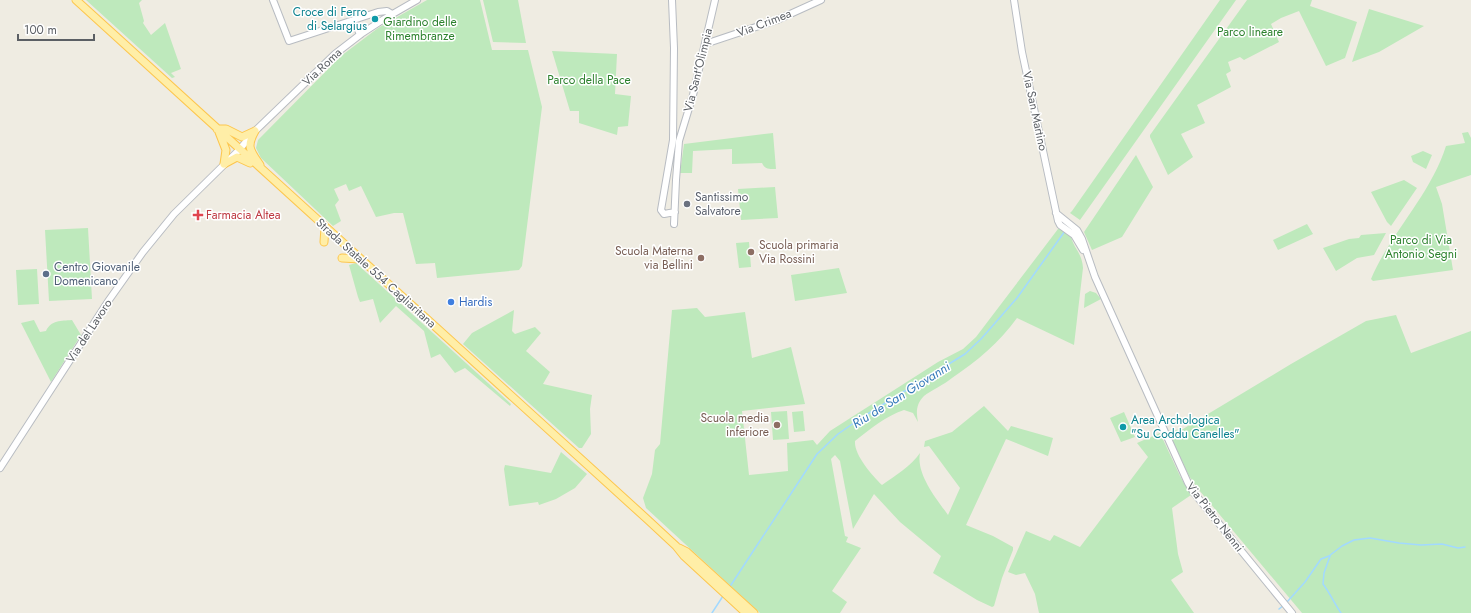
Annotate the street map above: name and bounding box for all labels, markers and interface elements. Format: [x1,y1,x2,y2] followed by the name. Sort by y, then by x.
[293,3,367,35] place label: Croce di Ferro di Selargius
[734,4,794,42] street label: Via Crimea
[383,13,457,45] park label: Giardino delle Rimembranze
[370,14,380,24] marker: Croce di Ferro di Selargius
[18,16,94,42] scale bar
[24,21,57,39] text: 100 m
[1217,23,1283,41] park label: Parco lineare
[679,26,717,114] street label: Via Sant'Olimpia
[298,44,346,90] street label: Via Roma
[1018,69,1052,153] street label: Via San Martino
[547,71,631,89] park label: Parco della Pace
[695,188,749,220] place label: Santissimo Salvatore
[682,199,692,209] marker: Santissimo Salvatore
[206,206,281,224] place label: Farmacia Altea
[193,210,203,220] marker: Farmacia Altea
[312,214,440,332] street label: Strada Statale 554 Cagliaritana
[1385,231,1457,263] park label: Parco di Via Antonio Segni
[759,236,839,268] place label: Scuola primaria Via Rossini
[615,242,693,274] place label: Scuola Materna via Bellini
[746,247,756,257] marker: Scuola primaria Via Rossini
[696,253,706,263] marker: Scuola Materna via Bellini
[54,258,140,290] place label: Centro Giovanile Domenicano
[41,269,51,279] marker: Centro Giovanile Domenicano
[459,293,492,311] place label: Hardis
[62,295,117,367] street label: Via del Lavoro
[446,297,456,307] marker: Hardis
[848,357,954,433] water label: Riu de San Giovanni
[700,409,769,441] place label: Scuola media inferiore
[1131,411,1240,443] place label: Area Archologica "Su Coddu Canelles"
[772,420,782,430] marker: Scuola media inferiore
[1118,422,1128,432] marker: Area Archologica "Su Coddu Canelles"
[1182,478,1248,556] street label: Via Pietro Nenni

